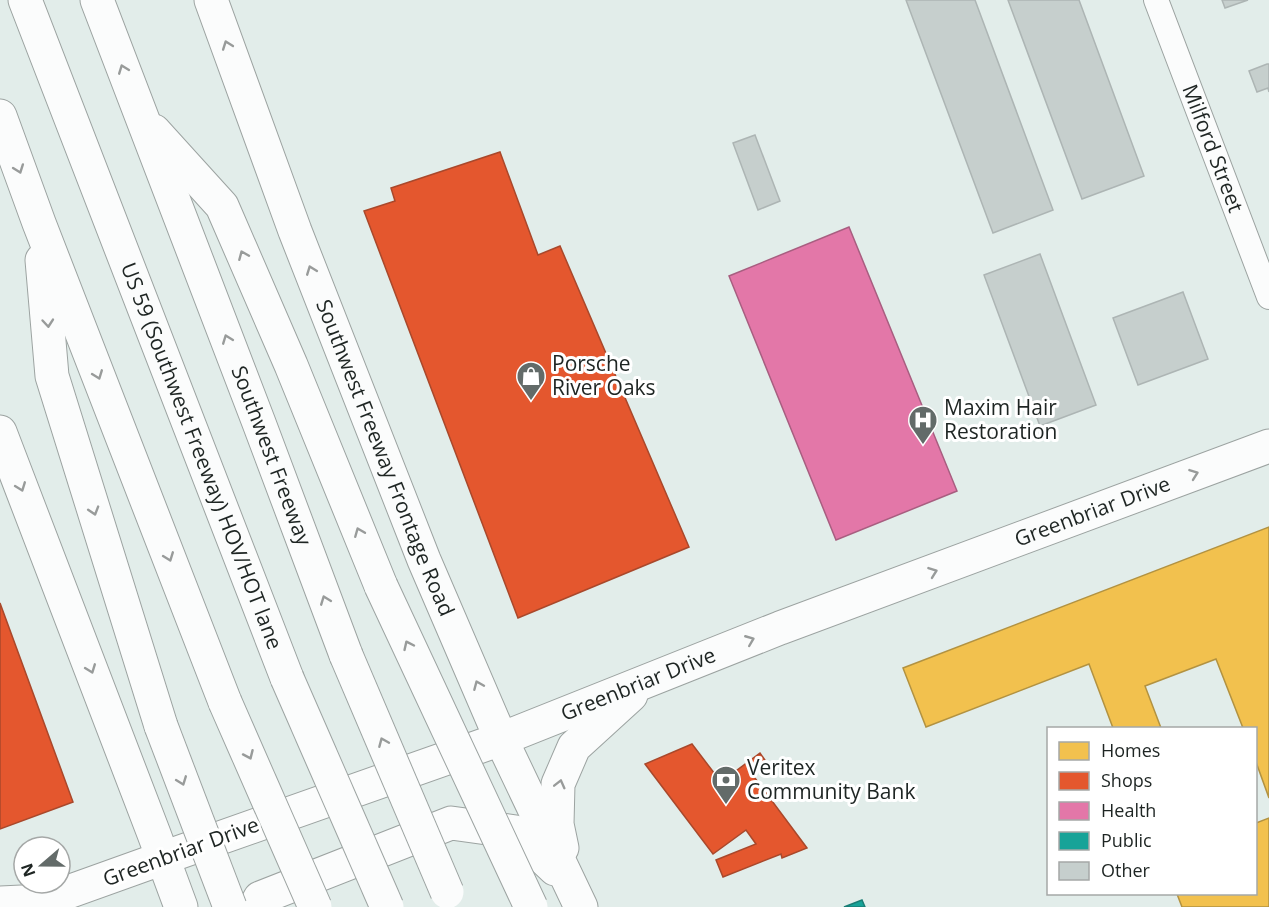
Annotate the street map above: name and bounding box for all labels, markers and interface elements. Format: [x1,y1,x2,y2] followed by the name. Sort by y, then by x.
[221,40,234,50] one-way arrow
[118,64,130,75] one-way arrow
[1176,80,1251,216] street label: Milford Street
[12,164,25,174] one-way arrow
[239,250,251,261] one-way arrow
[115,259,287,653] street label: US 59 (Southwest Freeway) HOV/HOT lane
[306,265,318,276] one-way arrow
[310,295,462,620] street label: Southwest Freeway Frontage Road
[41,318,54,327] one-way arrow
[221,334,234,345] one-way arrow
[552,349,656,401] place label: Porsche River Oaks
[515,360,547,402] shop icon: Porsche River Oaks
[225,363,317,549] street label: Southwest Freeway
[91,369,103,380] one-way arrow
[944,393,1057,445] place label: Maxim Hair Restoration
[907,404,939,446] hospital icon: Maxim Hair Restoration
[1010,469,1174,553] street label: Greenbriar Drive
[1188,469,1199,481] one-way arrow
[14,481,26,492] one-way arrow
[87,505,99,516] one-way arrow
[354,527,366,538] one-way arrow
[162,550,174,561] one-way arrow
[927,566,938,579] one-way arrow
[320,595,332,606] one-way arrow
[745,635,755,648] one-way arrow
[404,640,416,651] one-way arrow
[556,640,719,727] street label: Greenbriar Drive
[83,663,96,674] one-way arrow
[473,680,485,691] one-way arrow
[1047,727,1257,895] legend
[378,737,390,748] one-way arrow
[1101,738,1160,762] text: Homes
[241,749,253,760] one-way arrow
[747,753,915,805] place label: Veritex Community Bank
[710,764,742,806] bank icon: Veritex Community Bank
[1101,768,1152,792] text: Shops
[175,775,187,786] one-way arrow
[553,779,565,790] one-way arrow
[1101,798,1156,822] text: Health
[99,810,263,892] street label: Greenbriar Drive
[1101,828,1152,852] text: Public
[12,835,72,895] north arrow
[1101,858,1151,882] text: Other
[15,860,40,880] text: N

